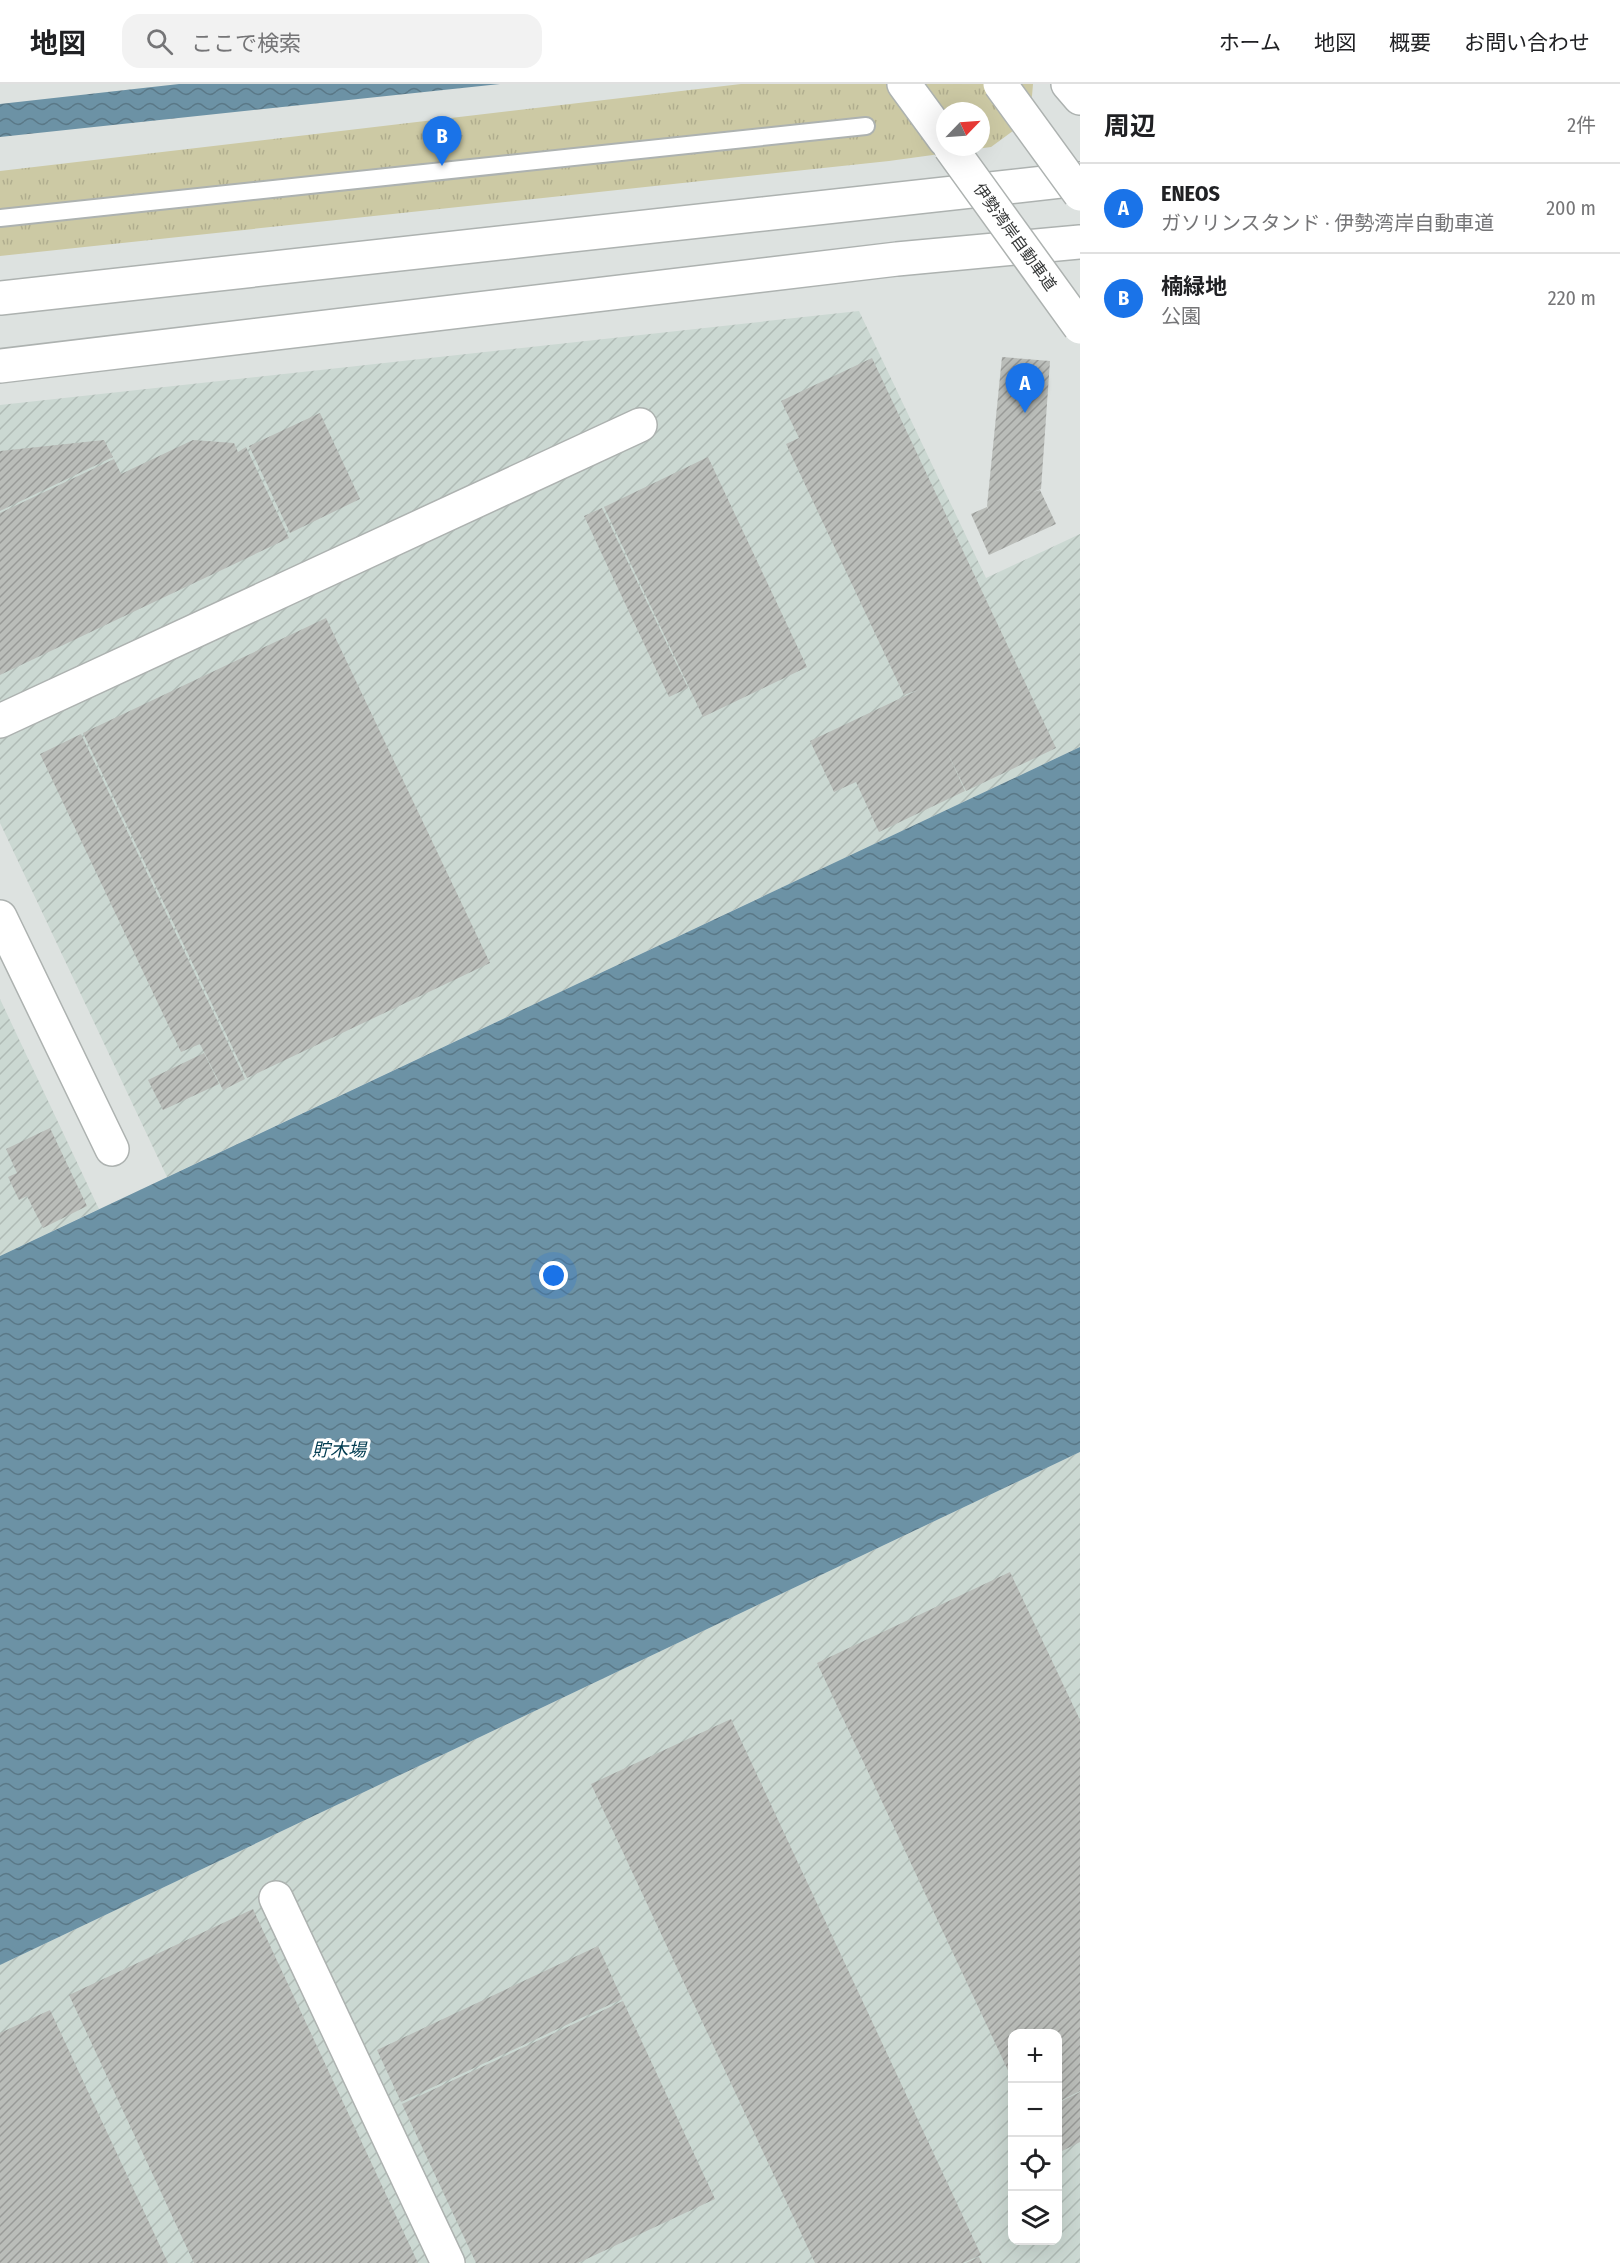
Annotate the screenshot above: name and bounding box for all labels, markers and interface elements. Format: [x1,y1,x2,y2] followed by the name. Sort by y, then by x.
[122,14,542,68] search box
[143,25,176,58] icon: search
[30,27,86,60] text: 地図
[191,30,301,57] text: ここで検索
[1219,30,1281,56] text: ホーム
[1314,30,1356,56] text: 地図
[1389,30,1431,56] text: 概要
[1464,30,1590,56] text: お問い合わせ
[936,102,990,156] north arrow
[1104,111,1156,142] text: 周辺
[1567,113,1596,137] text: 2件
[422,116,462,166] pin: B
[970,180,1060,294] street label: 伊勢湾岸自動車道
[1161,180,1220,207] text: ENEOS
[1118,196,1129,220] text: A
[1546,196,1596,220] text: 200 m
[1161,211,1494,235] text: ガソリンスタンド · 伊勢湾岸自動車道
[1161,273,1227,300] text: 楠緑地
[1118,286,1129,310] text: B
[1548,286,1596,310] text: 220 m
[1161,304,1201,328] text: 公園
[1006,364,1044,413] pin: A
[539,1261,568,1290] your location
[312,1439,368,1461] water label: 貯木場
[1008,2029,1062,2245] map controls
[1008,2029,1062,2083] button: +
[1008,2083,1062,2137] button: −
[1008,2137,1062,2191] button: locate
[1008,2191,1062,2245] button: layers

